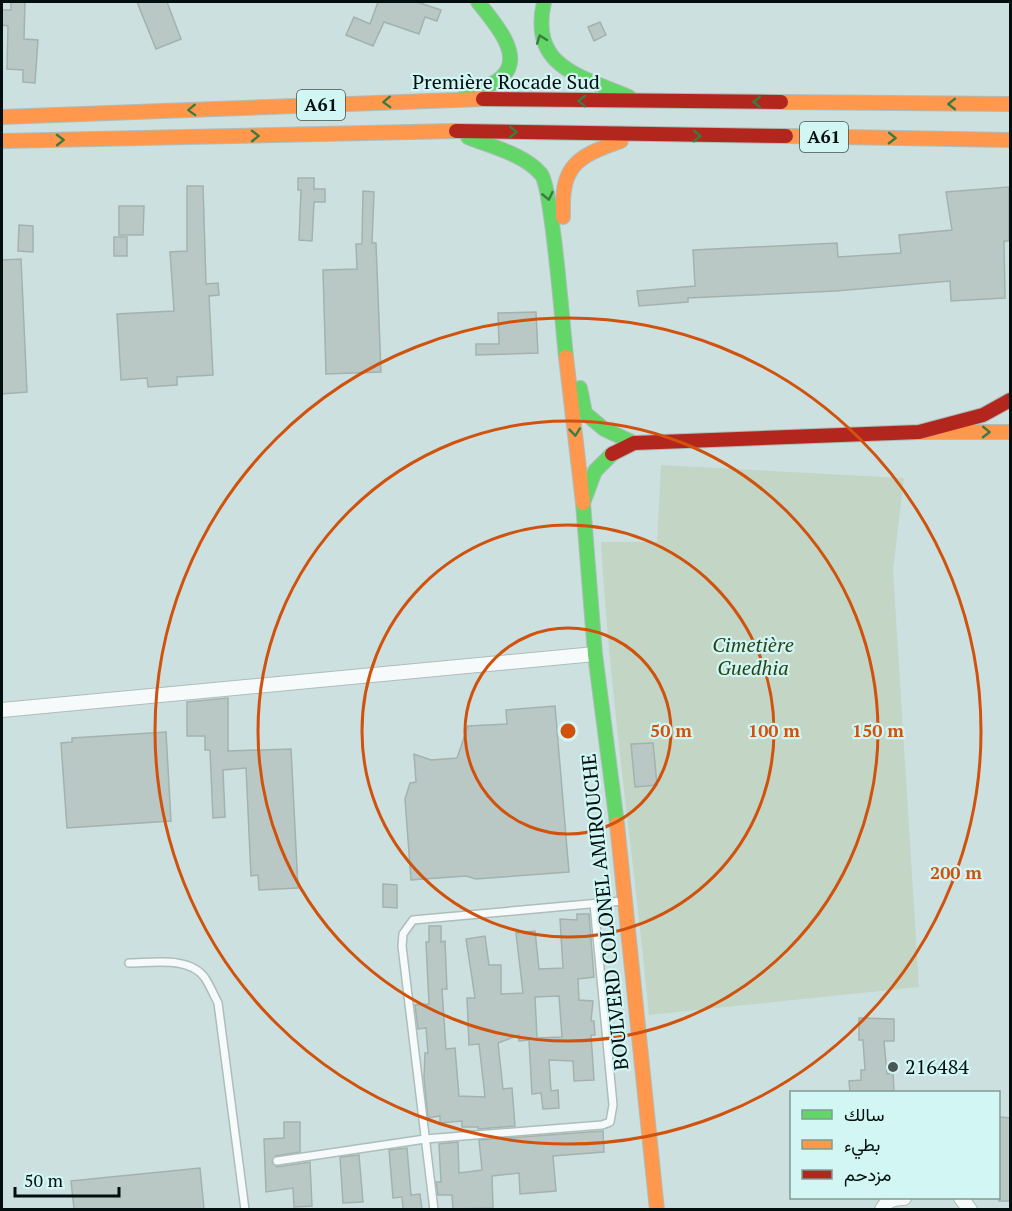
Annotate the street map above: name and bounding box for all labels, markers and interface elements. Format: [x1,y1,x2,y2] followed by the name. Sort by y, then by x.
[536,34,549,44] one-way arrow
[412,68,600,95] street label: Première Rocade Sud
[297,90,345,120] road number: A61
[578,95,587,107] one-way arrow
[383,96,392,108] one-way arrow
[753,96,762,108] one-way arrow
[948,97,957,110] one-way arrow
[188,103,197,116] one-way arrow
[800,122,848,152] road number: A61
[508,126,517,139] one-way arrow
[250,129,259,142] one-way arrow
[692,130,701,142] one-way arrow
[887,132,896,144] one-way arrow
[55,134,64,146] one-way arrow
[540,191,553,201] one-way arrow
[981,426,990,438] one-way arrow
[568,427,581,436] one-way arrow
[712,631,794,681] park label: Cimetière Guedhia
[650,718,692,742] text: 50 m
[748,718,800,742] text: 100 m
[852,718,904,742] text: 150 m
[558,721,578,741] centre of rings
[574,752,635,1072] street label: BOULVERD COLONEL AMIROUCHE
[930,860,982,884] text: 200 m
[905,1053,969,1080] place label: 216484
[886,1060,900,1074] marker: 216484
[790,1091,1000,1199] legend
[844,1102,884,1126] text: سالك
[844,1132,880,1160] text: بطيء
[15,1160,118,1198] scale bar
[844,1162,891,1187] text: مزدحم
[24,1168,64,1192] text: 50 m

